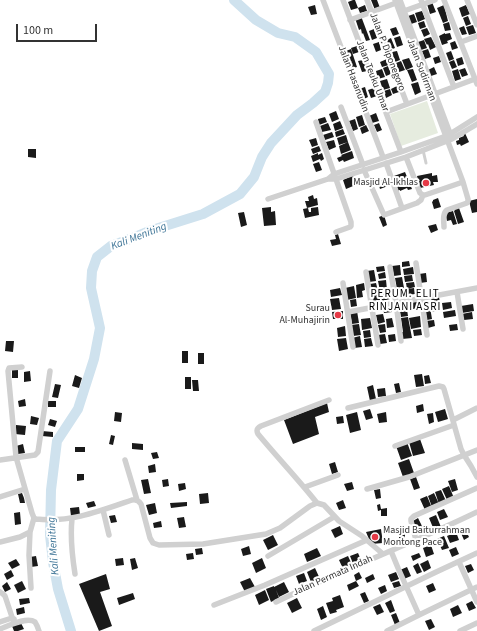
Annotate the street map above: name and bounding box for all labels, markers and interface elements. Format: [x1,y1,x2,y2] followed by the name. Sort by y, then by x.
[367,11,407,93] street label: Jalan P. Diponegoro
[18,16,99,42] scale bar
[23,22,53,39] text: 100 m
[404,37,438,103] street label: Jalan Sudirman
[353,39,391,113] street label: Jalan Teuku Umar
[335,44,371,114] street label: Jalan Hasanudin
[353,177,418,189] place label: Masjid Al-Ikhlas
[421,178,431,188] marker: Masjid Al-Ikhlas
[109,220,169,254] water label: Kali Meniting
[369,288,441,314] district label: PERUM. ELIT RINJANI ASRI
[279,303,330,326] place label: Surau Al-Muhajirin
[333,310,343,320] marker: Surau Al-Muhajirin
[45,516,63,576] water label: Kali Meniting
[383,525,470,548] place label: Masjid Baiturrahman Montong Pace
[370,532,380,542] marker: Masjid Baiturrahman Montong Pace
[291,553,375,599] street label: Jalan Permata Indah

